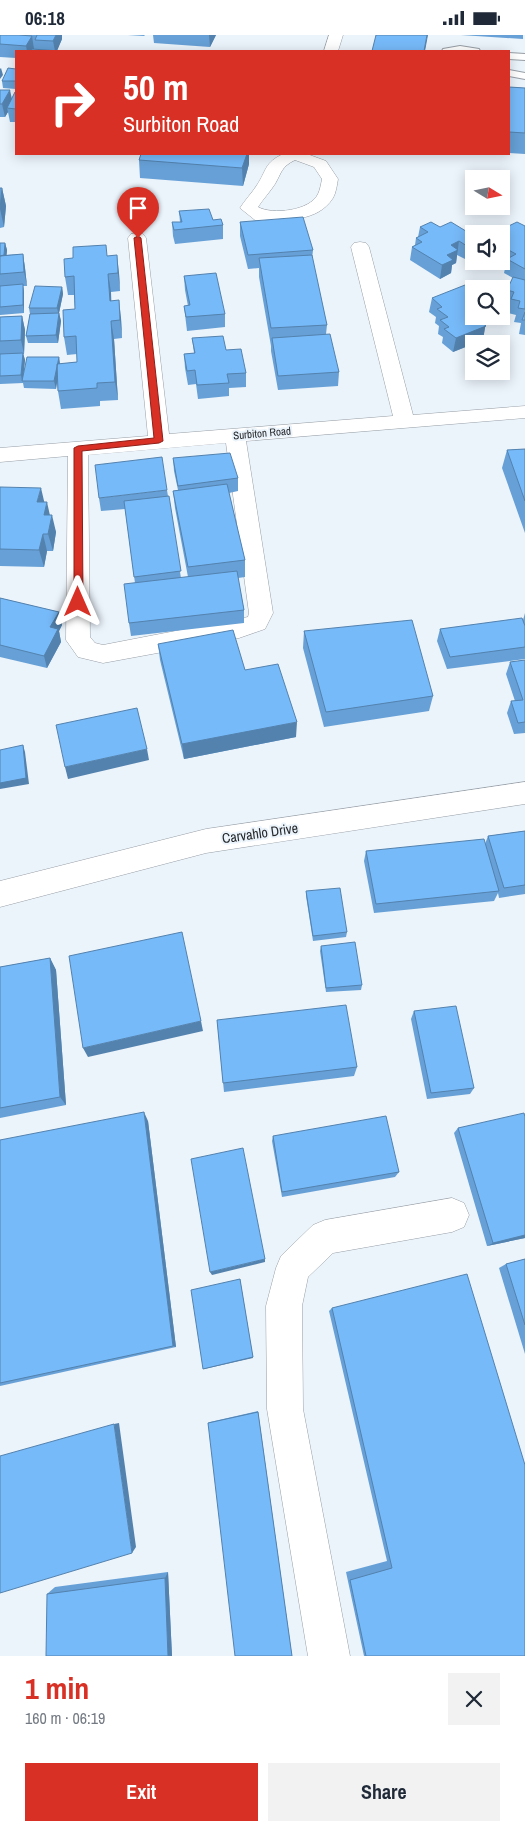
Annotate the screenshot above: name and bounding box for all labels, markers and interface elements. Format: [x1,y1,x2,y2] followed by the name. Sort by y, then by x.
[25,5,65,31] text: 06:18
[123,64,188,111] text: 50 m
[40,70,105,135] icon: right
[123,109,239,139] text: Surbiton Road
[465,170,510,215] north arrow
[465,170,510,380] map controls
[117,187,159,238] pin
[124,194,152,222] icon: arrive
[465,225,510,270] button: sound
[465,280,510,325] button: search
[465,335,510,380] button: layers
[232,423,292,443] street label: Surbiton Road
[51,575,103,627] position arrow
[221,819,299,847] street label: Carvahlo Drive
[25,1668,89,1708] text: 1 min
[448,1673,500,1725] button: close
[25,1707,105,1729] text: 160 m · 06:19
[25,1763,258,1821] button: Exit
[268,1763,500,1821] button: Share

